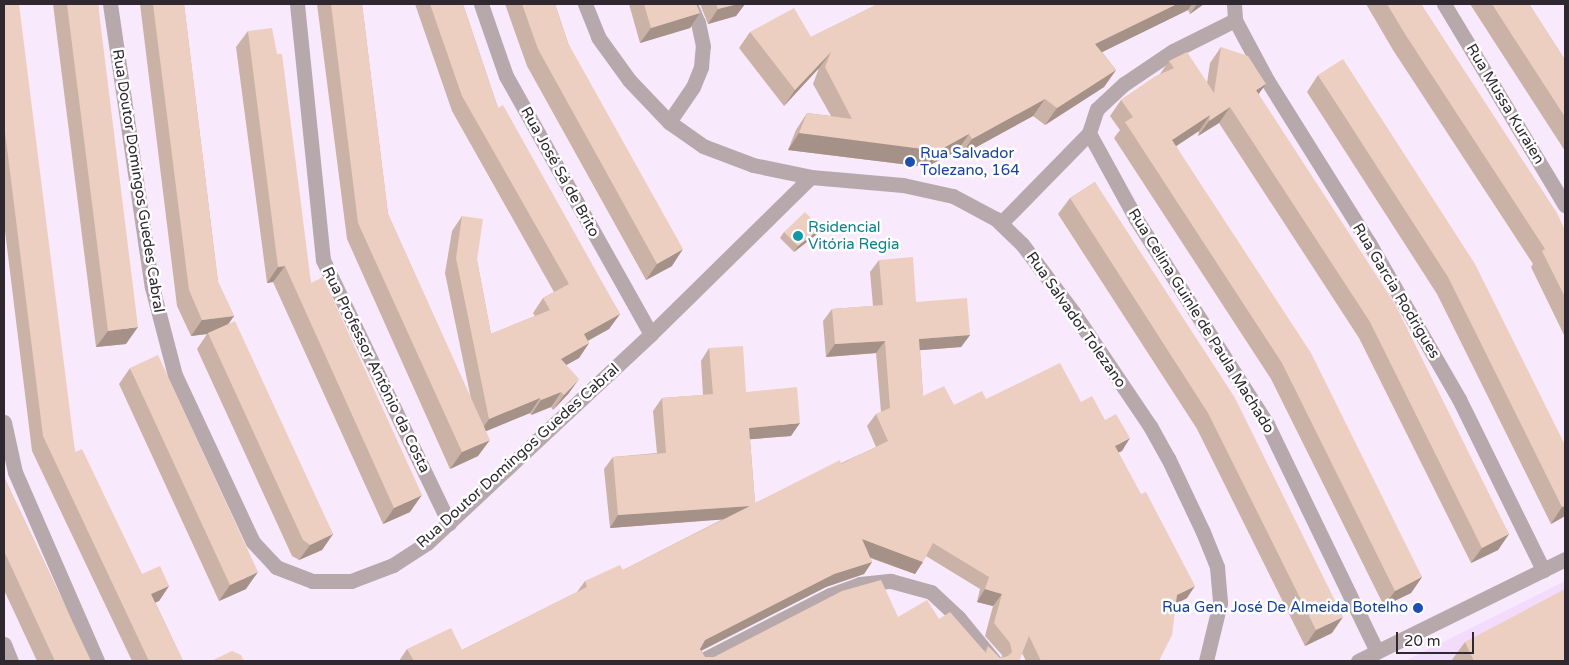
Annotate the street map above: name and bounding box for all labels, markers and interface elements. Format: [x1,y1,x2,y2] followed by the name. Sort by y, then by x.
[1462,41,1548,167] street label: Rua Mussa Kuraien
[108,48,168,314] street label: Rua Doutor Domingos Guedes Cabral
[517,104,603,240] street label: Rua José Sá de Brito
[920,144,1020,179] place label: Rua Salvador Tolezano, 164
[904,156,916,168] marker: Rua Salvador Tolezano, 164
[1124,205,1278,437] street label: Rua Celina Guinle de Paula Machado
[808,218,899,253] place label: Rsidencial Vitória Regia
[1348,220,1444,362] street label: Rua Garcia Rodrigues
[792,230,804,242] marker: Rsidencial Vitória Regia
[1022,249,1130,391] street label: Rua Salvador Tolezano
[318,264,434,476] street label: Rua Professor Antônio da Costa
[413,360,623,552] street label: Rua Doutor Domingos Guedes Cabral
[1162,599,1408,617] place label: Rua Gen. José De Almeida Botelho
[1412,602,1424,614] marker: Rua Gen. José De Almeida Botelho
[1399,622,1476,654] scale bar
[1404,632,1441,650] text: 20 m

